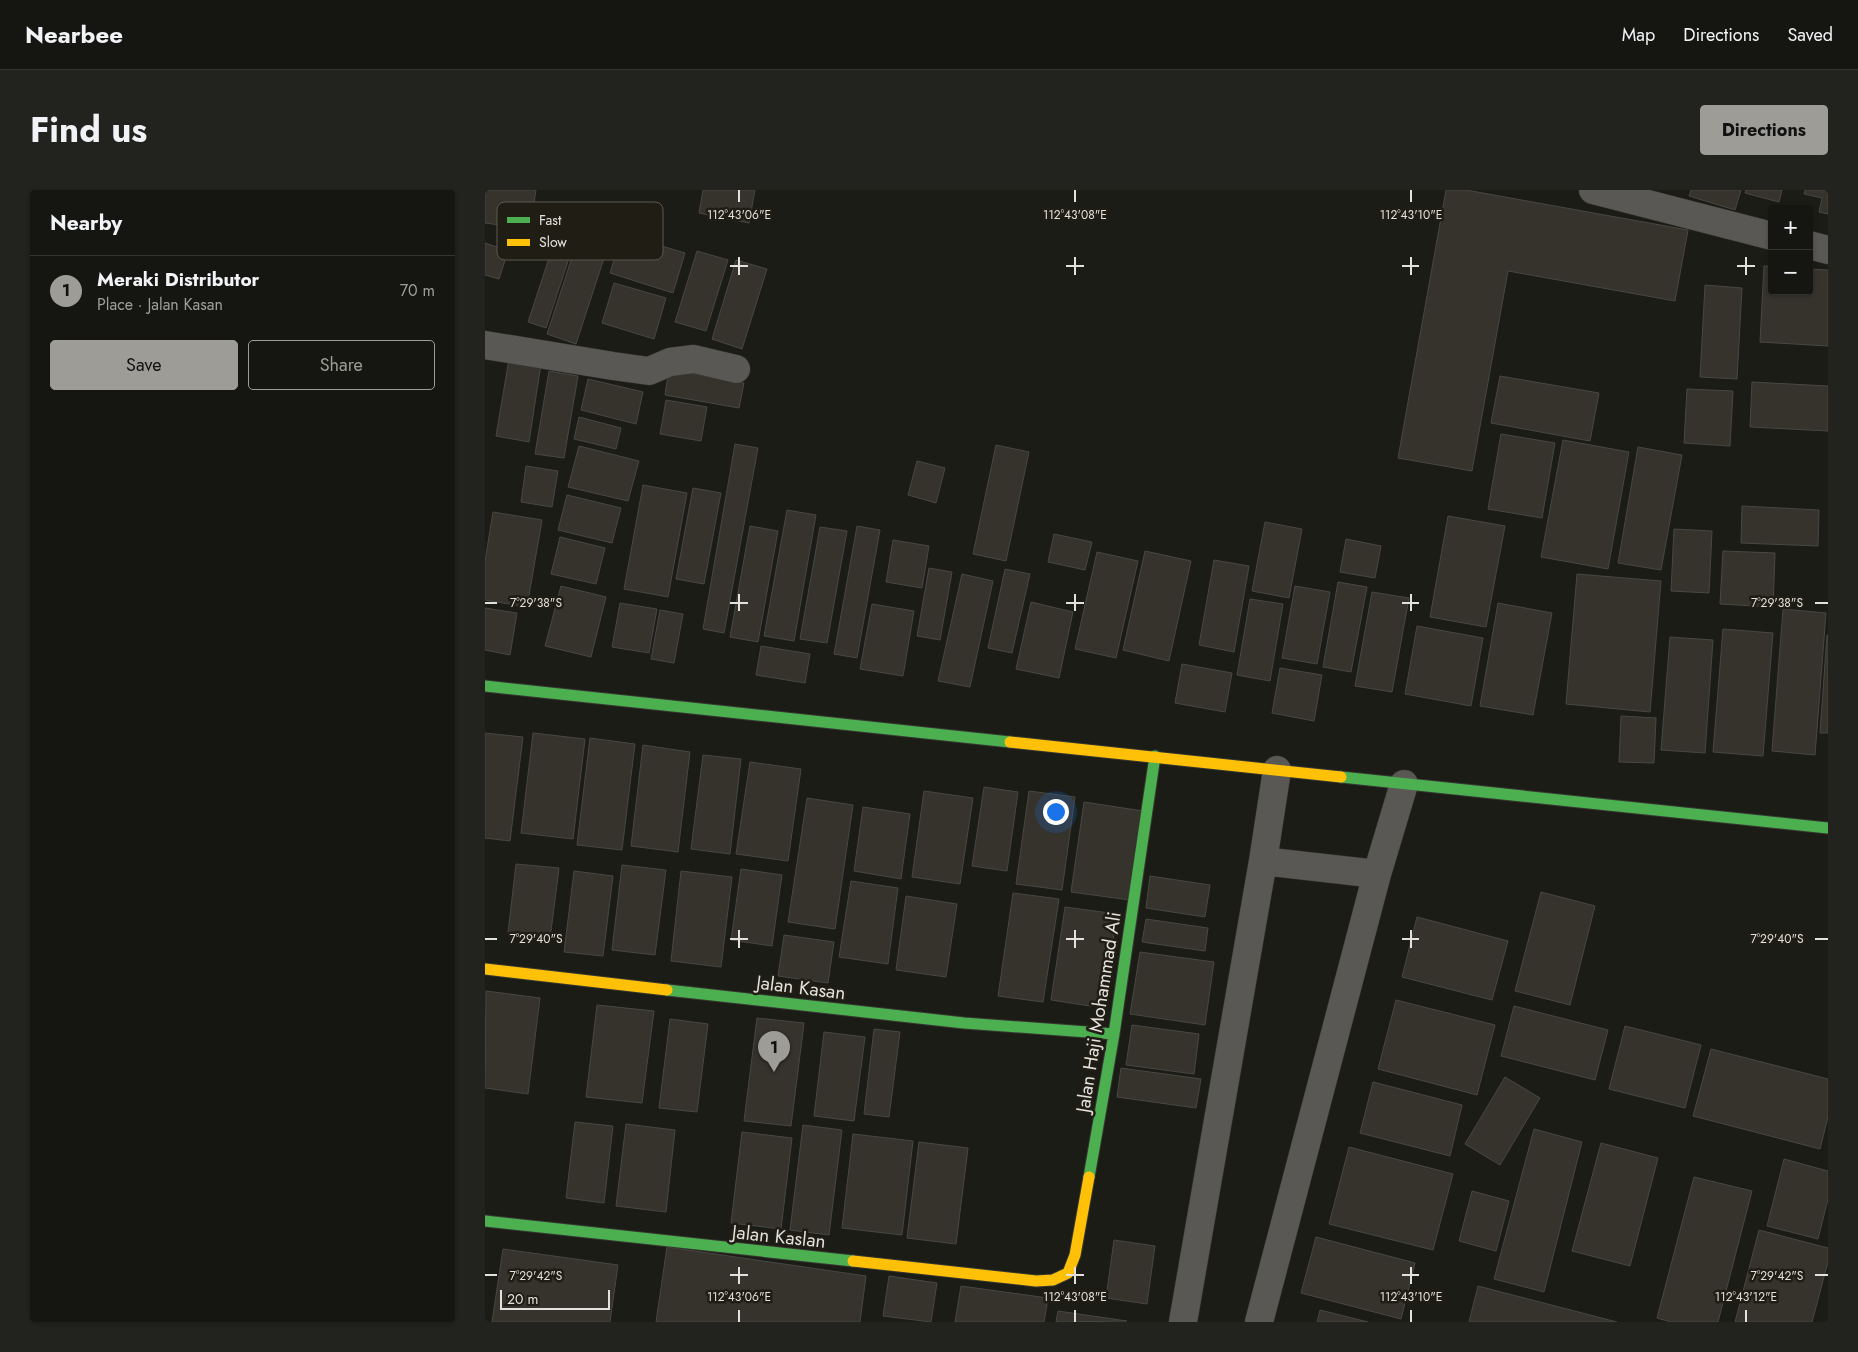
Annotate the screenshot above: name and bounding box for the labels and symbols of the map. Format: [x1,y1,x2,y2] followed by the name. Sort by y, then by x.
[497,202,663,260] legend
[707,206,771,224] text: 112°43'06"E
[1043,206,1107,224] text: 112°43'08"E
[1380,206,1442,224] text: 112°43'10"E
[539,210,562,230] text: Fast
[539,232,567,252] text: Slow
[510,594,562,612] text: 7°29'38"S
[1751,594,1803,612] text: 7°29'38"S
[1043,799,1069,825] your location
[1069,910,1128,1117] street label: Jalan Haji Mohammad Ali
[509,930,563,948] text: 7°29'40"S
[1750,930,1804,948] text: 7°29'40"S
[752,968,847,1006] street label: Jalan Kasan
[758,1031,790,1072] pin: 1
[728,1218,827,1255] street label: Jalan Kaslan
[510,1267,563,1285] text: 7°29'42"S
[1751,1267,1804,1285] text: 7°29'42"S
[500,1287,610,1310] scale bar
[707,1288,771,1306] text: 112°43'06"E
[1043,1288,1107,1306] text: 112°43'08"E
[1380,1288,1442,1306] text: 112°43'10"E
[1715,1288,1777,1306] text: 112°43'12"E

